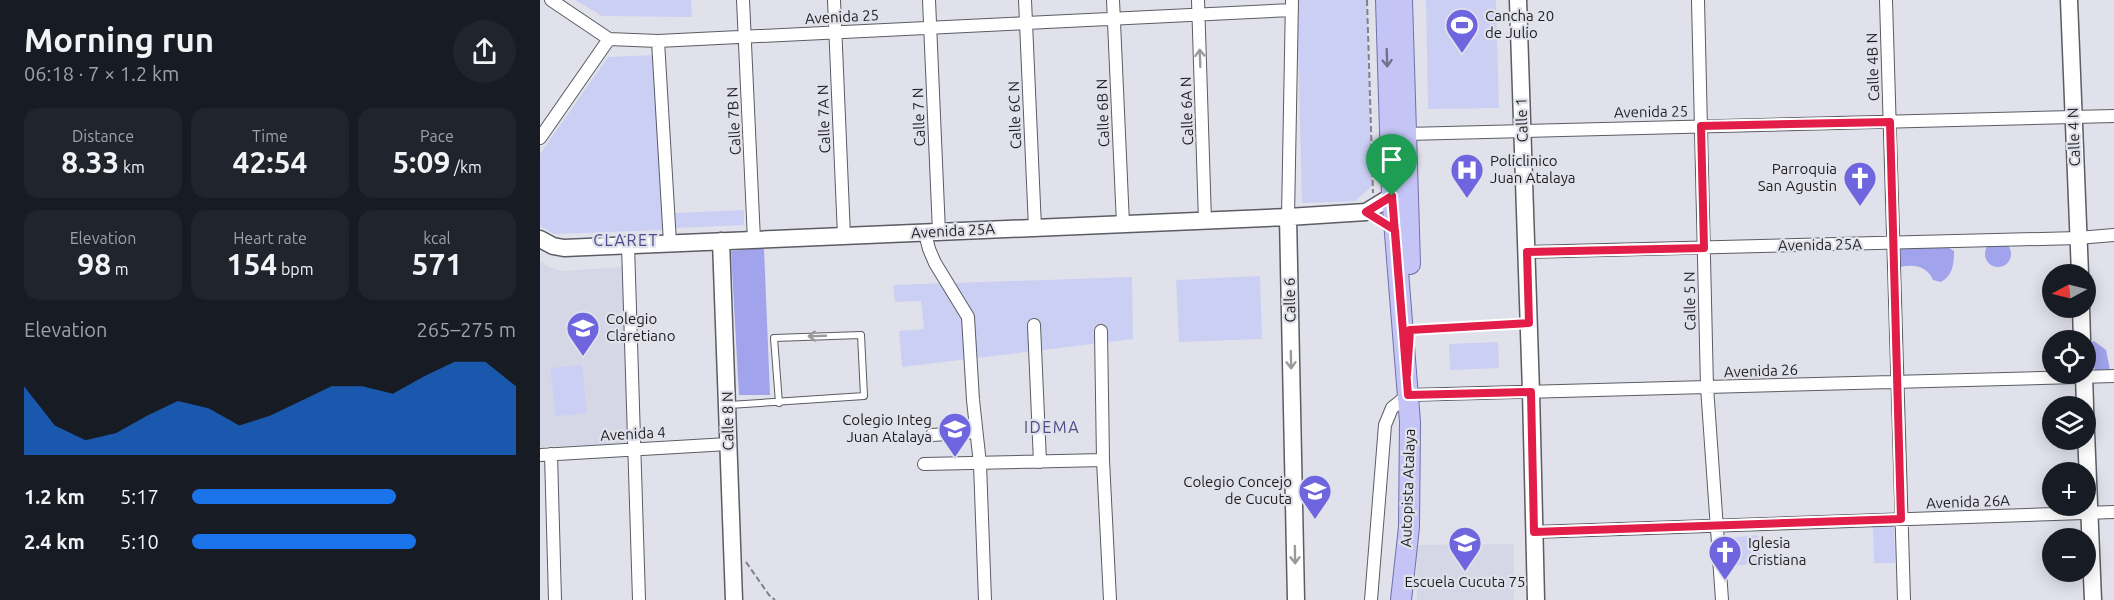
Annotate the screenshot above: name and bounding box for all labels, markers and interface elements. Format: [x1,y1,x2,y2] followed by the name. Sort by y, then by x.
[804,6,879,27] street label: Avenida 25
[1444,7,1480,54] sports icon: Cancha 20 de Julio
[1485,7,1554,41] place label: Cancha 20 de Julio
[453,20,516,83] button: share
[24,21,214,58] text: Morning run
[1863,32,1882,102] street label: Calle 4B N
[1194,48,1206,68] one-way arrow
[1382,48,1393,68] one-way arrow
[24,62,179,85] text: 06:18 · 7 × 1.2 km
[1177,76,1196,146] street label: Calle 6A N
[1093,78,1112,148] street label: Calle 6B N
[1005,81,1024,149] street label: Calle 6C N
[814,84,833,154] street label: Calle 7A N
[723,86,744,156] street label: Calle 7B N
[909,87,928,147] street label: Calle 7 N
[1512,97,1531,143] street label: Calle 1
[1614,102,1688,121] street label: Avenida 25
[2064,107,2083,167] street label: Calle 4 N
[72,127,134,145] text: Distance
[252,127,288,145] text: Time
[420,127,454,145] text: Pace
[1366,134,1417,196] pin
[1375,143,1408,176] icon: arrive
[61,145,119,179] text: 8.33
[232,145,308,179] text: 42:54
[392,145,450,179] text: 5:09
[1449,152,1485,199] hospital icon: Policlinico Juan Atalaya
[1490,152,1576,186] place label: Policlinico Juan Atalaya
[119,158,145,176] text: km
[450,158,482,176] text: /km
[1758,160,1837,194] place label: Parroquia San Agustin
[1842,160,1878,207] church icon: Parroquia San Agustin
[911,220,996,241] street label: Avenida 25A
[70,229,136,247] text: Elevation
[233,229,307,247] text: Heart rate
[423,229,451,247] text: kcal
[593,231,659,249] district label: CLARET
[1778,235,1862,254] street label: Avenida 25A
[77,247,111,281] text: 98
[227,247,277,281] text: 154
[412,247,462,281] text: 571
[111,260,129,278] text: m
[277,260,313,278] text: bpm
[2042,264,2096,318] north arrow
[2042,264,2096,582] map controls
[1680,271,1699,331] street label: Calle 5 N
[1281,277,1298,323] street label: Calle 6
[565,310,601,357] school or university icon: Colegio Claretiano
[606,310,675,344] place label: Colegio Claretiano
[24,318,107,341] text: Elevation
[417,318,516,341] text: 265–275 m
[2042,330,2096,384] button: locate
[808,331,828,342] one-way arrow
[1285,349,1297,369] one-way arrow
[1724,361,1798,380] street label: Avenida 26
[718,391,737,451] street label: Calle 8 N
[2042,396,2096,450] button: layers
[842,411,932,445] place label: Colegio Integ Juan Atalaya
[937,411,973,458] school or university icon: Colegio Integ Juan Atalaya
[1024,418,1080,436] district label: IDEMA
[600,423,666,444] street label: Avenida 4
[1397,428,1418,548] street label: Autopista Atalaya
[2042,462,2096,516] button: +
[1183,473,1292,507] place label: Colegio Concejo de Cucuta
[1297,473,1333,520] school or university icon: Colegio Concejo de Cucuta
[24,485,85,508] text: 1.2 km
[120,485,159,508] text: 5:17
[1926,492,2010,511] street label: Avenida 26A
[1447,525,1483,572] school or university icon: Escuela Cucuta 75
[2042,528,2096,582] button: −
[24,530,85,553] text: 2.4 km
[120,530,159,553] text: 5:10
[1707,534,1743,581] church icon: Iglesia Cristiana
[1748,534,1807,568] place label: Iglesia Cristiana
[1289,544,1301,564] one-way arrow
[1405,573,1525,590] place label: Escuela Cucuta 75

